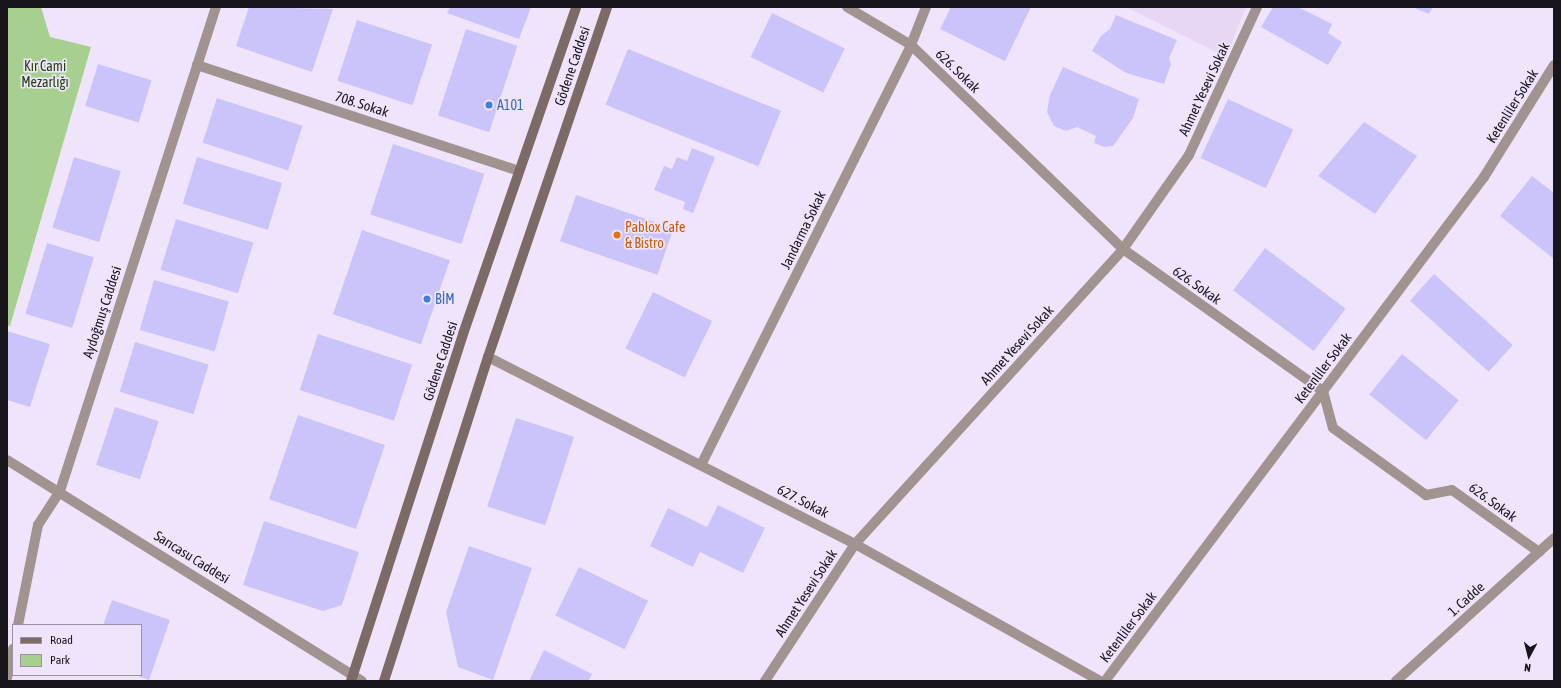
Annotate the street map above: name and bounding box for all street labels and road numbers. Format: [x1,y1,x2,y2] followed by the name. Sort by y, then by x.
[551,24,593,108] street label: Gödene Caddesi
[1175,40,1233,138] street label: Ahmet Yesevi Sokak
[932,46,984,96] street label: 626. Sokak
[1483,66,1541,146] street label: Ketenliler Sokak
[333,87,391,121] street label: 708. Sokak
[777,188,829,272] street label: Jandarma Sokak
[1169,262,1225,308] street label: 626. Sokak
[79,264,125,360] street label: Aydoğmuş Caddesi
[977,302,1057,388] street label: Ahmet Yesevi Sokak
[419,319,461,403] street label: Gödene Caddesi
[1291,329,1355,407] street label: Ketenliler Sokak
[1466,479,1520,525] street label: 626. Sokak
[774,481,832,521] street label: 627. Sokak
[151,527,233,587] street label: Sarıcasu Caddesi
[771,546,841,640] street label: Ahmet Yesevi Sokak
[1444,578,1488,620] street label: 1. Cadde
[1096,588,1160,666] street label: Ketenliler Sokak

